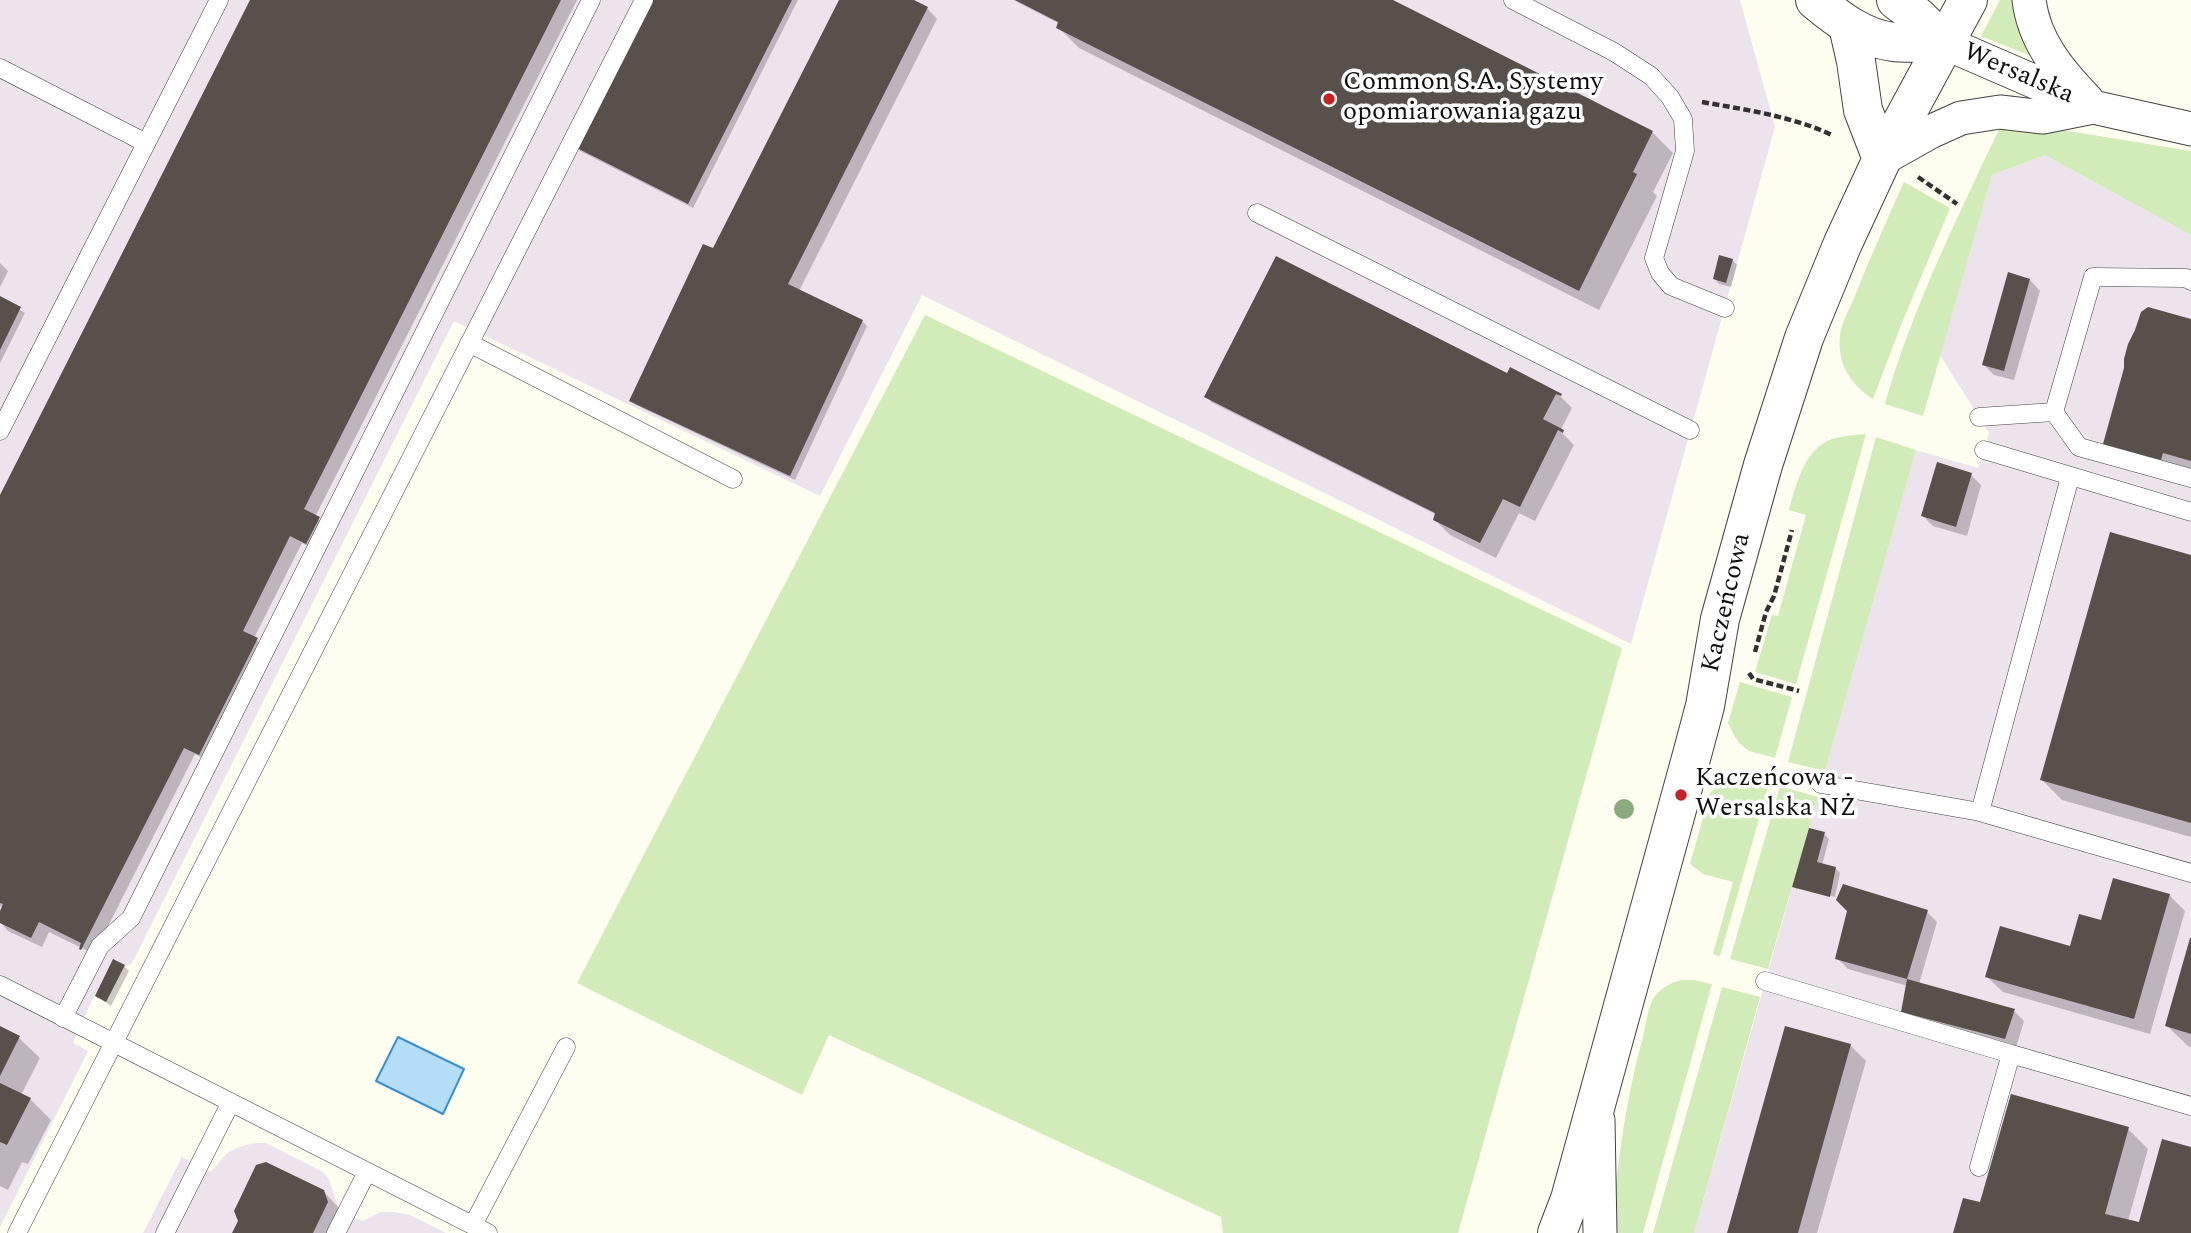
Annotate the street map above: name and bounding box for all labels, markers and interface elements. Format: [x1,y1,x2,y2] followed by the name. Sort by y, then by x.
[1958,38,2078,112] street label: Wersalska
[1343,68,1603,130] place label: Common S.A. Systemy opomiarowania gazu
[1321,91,1337,107] marker: Common S.A. Systemy opomiarowania gazu
[1697,530,1759,676] street label: Kaczeńcowa
[1695,764,1856,826] place label: Kaczeńcowa - Wersalska NŻ
[1673,787,1689,803] marker: Kaczeńcowa - Wersalska NŻ

